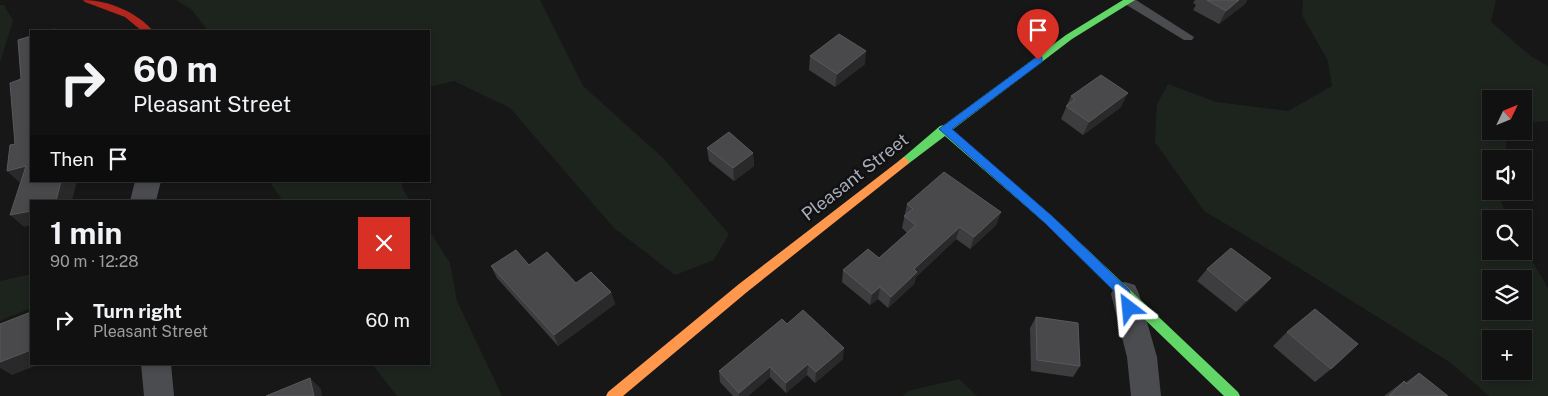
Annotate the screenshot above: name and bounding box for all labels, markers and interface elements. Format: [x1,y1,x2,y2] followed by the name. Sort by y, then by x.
[1017,9,1059,60] pin
[1024,16,1052,44] icon: arrive
[133,49,218,90] text: 60 m
[50,50,115,115] icon: right
[1482,90,1532,140] north arrow
[1482,90,1532,380] map controls
[133,91,291,117] text: Pleasant Street
[797,128,912,225] street label: Pleasant Street
[104,145,132,173] icon: arrive
[50,148,94,170] text: Then
[1482,150,1532,200] button: sound
[1482,210,1532,260] button: search
[50,215,122,251] text: 1 min
[358,217,410,269] button: close
[50,252,139,271] text: 90 m · 12:28
[1482,270,1532,320] button: layers
[1102,281,1154,333] position arrow
[93,300,182,322] text: Turn right
[50,306,78,334] icon: right
[366,309,410,331] text: 60 m
[93,322,208,341] text: Pleasant Street
[1482,330,1532,380] button: +

